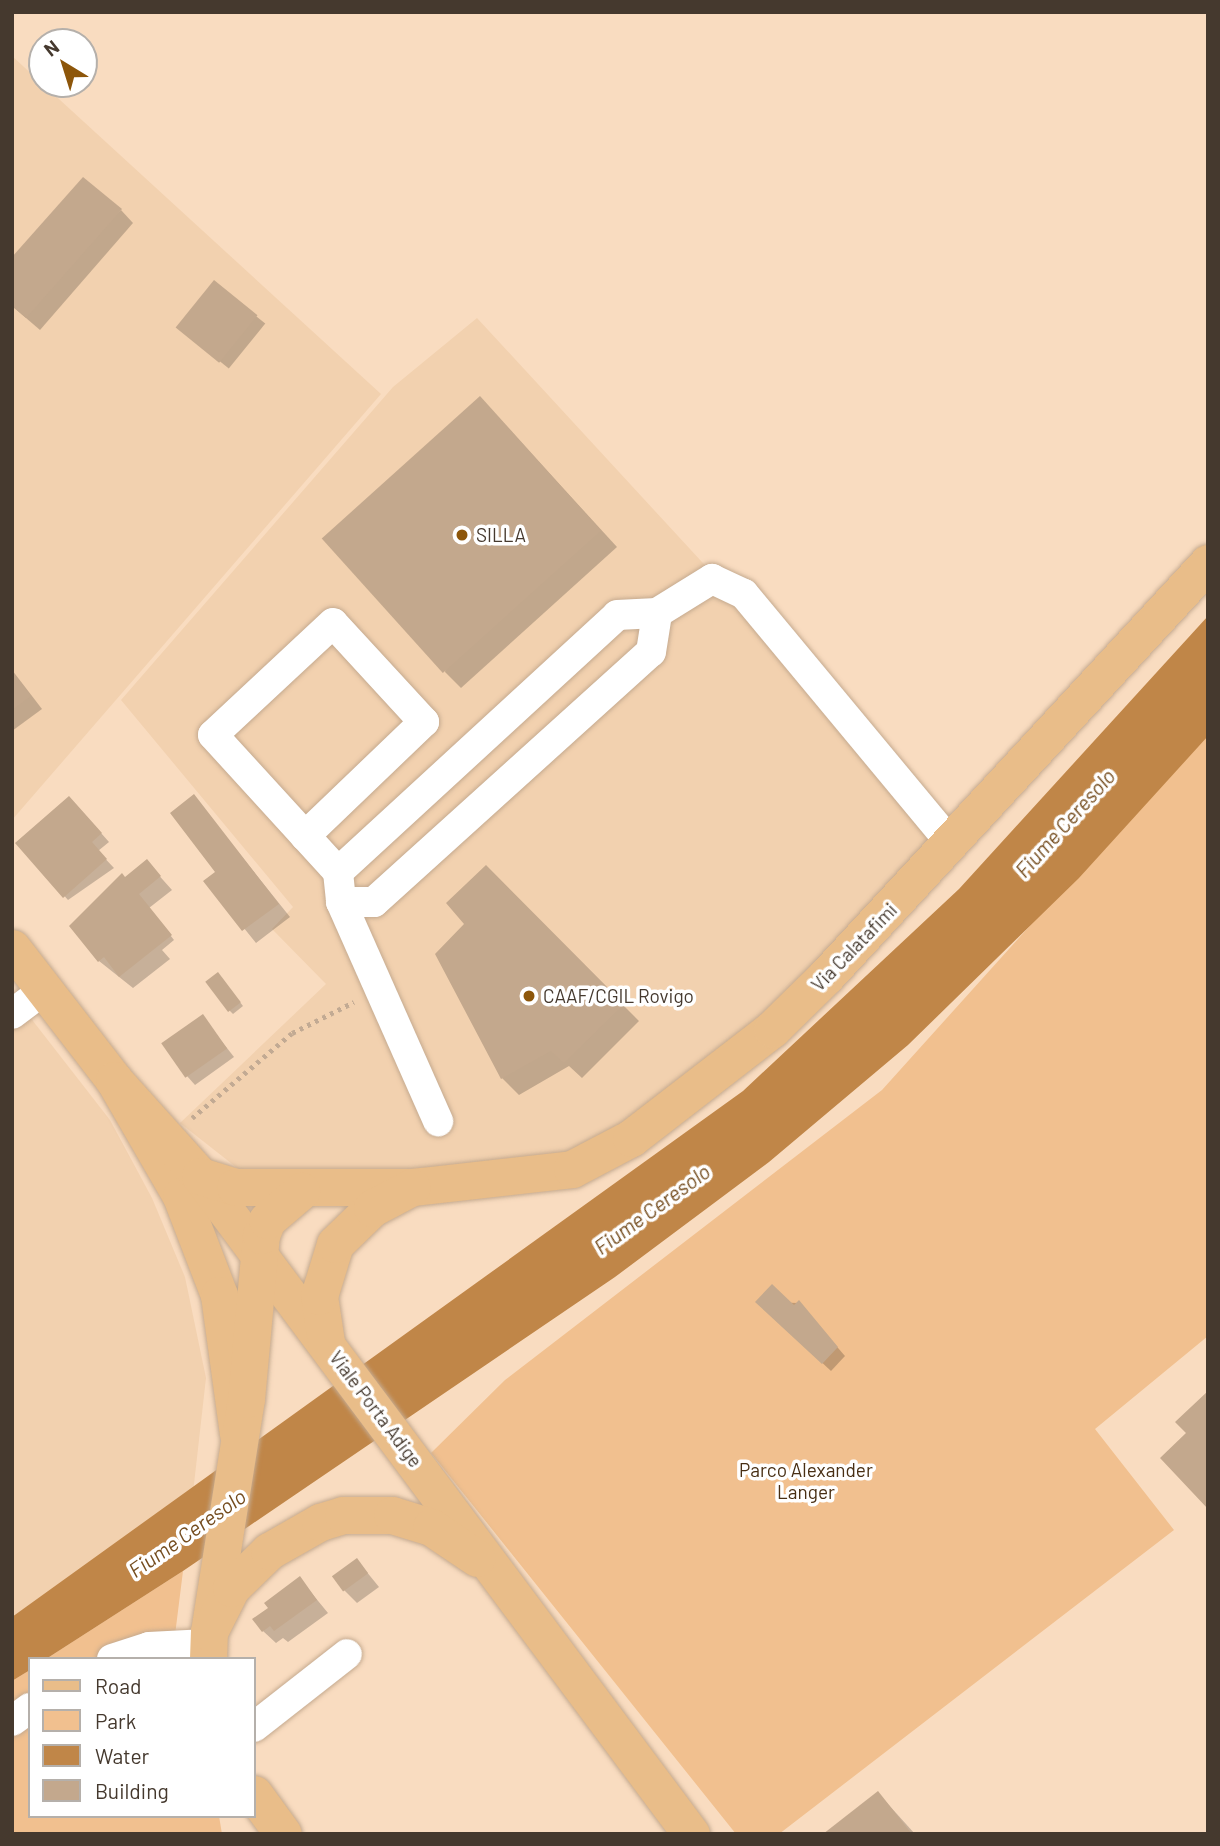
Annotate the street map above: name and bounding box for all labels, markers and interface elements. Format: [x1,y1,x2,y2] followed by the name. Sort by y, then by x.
[28,28,98,98] north arrow
[39,35,63,61] text: N
[476,524,526,546] place label: SILLA
[454,527,470,543] marker: SILLA
[1010,764,1120,882] water label: Fiume Ceresolo
[806,898,902,996] street label: Via Calatafimi
[543,985,694,1007] place label: CAAF/CGIL Rovigo
[521,988,537,1004] marker: CAAF/CGIL Rovigo
[589,1158,715,1260] water label: Fiume Ceresolo
[325,1346,427,1472] street label: Viale Porta Adige
[739,1459,873,1503] park label: Parco Alexander Langer
[124,1483,250,1583] water label: Fiume Ceresolo
[28,1657,256,1818] legend
[95,1673,141,1698] text: Road
[95,1708,136,1733] text: Park
[95,1743,149,1768] text: Water
[95,1778,169,1803] text: Building

